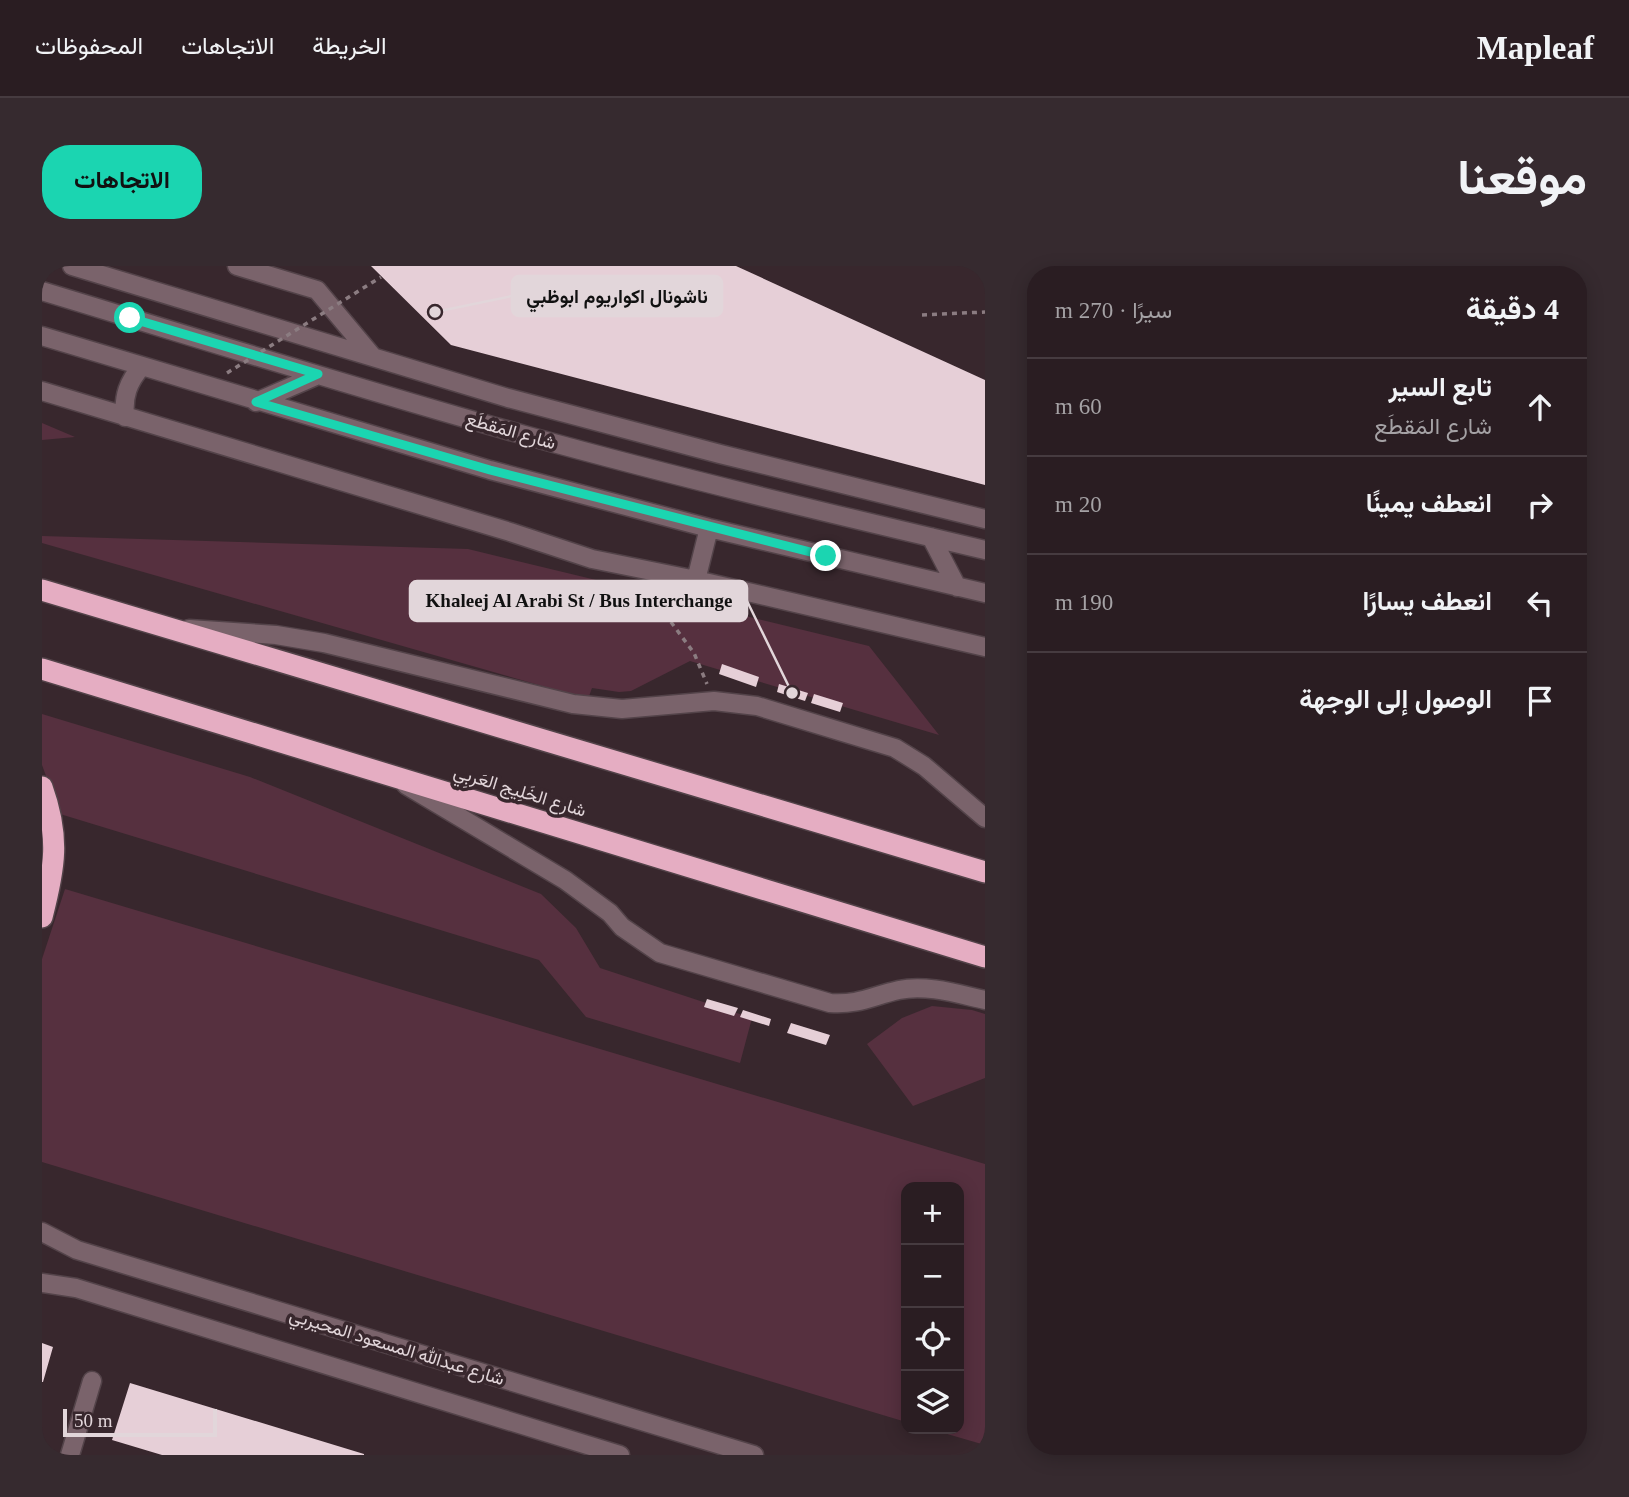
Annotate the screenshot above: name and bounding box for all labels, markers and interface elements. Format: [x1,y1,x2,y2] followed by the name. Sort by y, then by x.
[1477,30,1594,66] text: Mapleaf
[35,33,143,59] text: المحفوظات
[181,33,274,59] text: الاتجاهات
[312,33,387,59] text: الخريطة
[42,145,202,219] button: الاتجاهات
[1457,150,1587,205] text: موقعنا
[512,276,722,316] callout: ناشونال اكواريوم ابوظبي
[526,286,708,313] text: ناشونال اكواريوم ابوظبي
[1466,292,1559,325] text: 4 دقيقة
[1055,298,1172,323] text: سيرًا · 270 m
[114,302,145,333] route start
[1389,373,1492,402] text: تابع السير
[1521,388,1559,426] icon: ahead
[1055,394,1102,419] text: 60 m
[463,409,558,455] street label: شارع المَقطَع
[1374,414,1492,439] text: شارع المَقطَع
[1521,486,1559,524] icon: right
[1366,489,1492,518] text: انعطف يمينًا
[1055,492,1102,517] text: 20 m
[810,540,841,571] route end
[410,581,747,621] callout: Khaleej Al Arabi St / Bus Interchange
[1521,584,1559,622] icon: left
[1362,587,1492,616] text: انعطف يسارًا
[426,590,732,611] text: Khaleej Al Arabi St / Bus Interchange
[1055,590,1113,615] text: 190 m
[1521,682,1559,720] icon: arrive
[1299,685,1492,714] text: الوصول إلى الوجهة
[450,761,589,825] street label: شارع الخَلِيج العَربِي
[901,1182,964,1434] map controls
[901,1182,964,1245] button: +
[901,1245,964,1308] button: −
[286,1304,507,1394] street label: شارع عبدالله المسعود المحيربي
[901,1308,964,1371] button: locate
[901,1371,964,1434] button: layers
[63,1406,217,1438] scale bar
[74,1410,113,1431] text: 50 m

